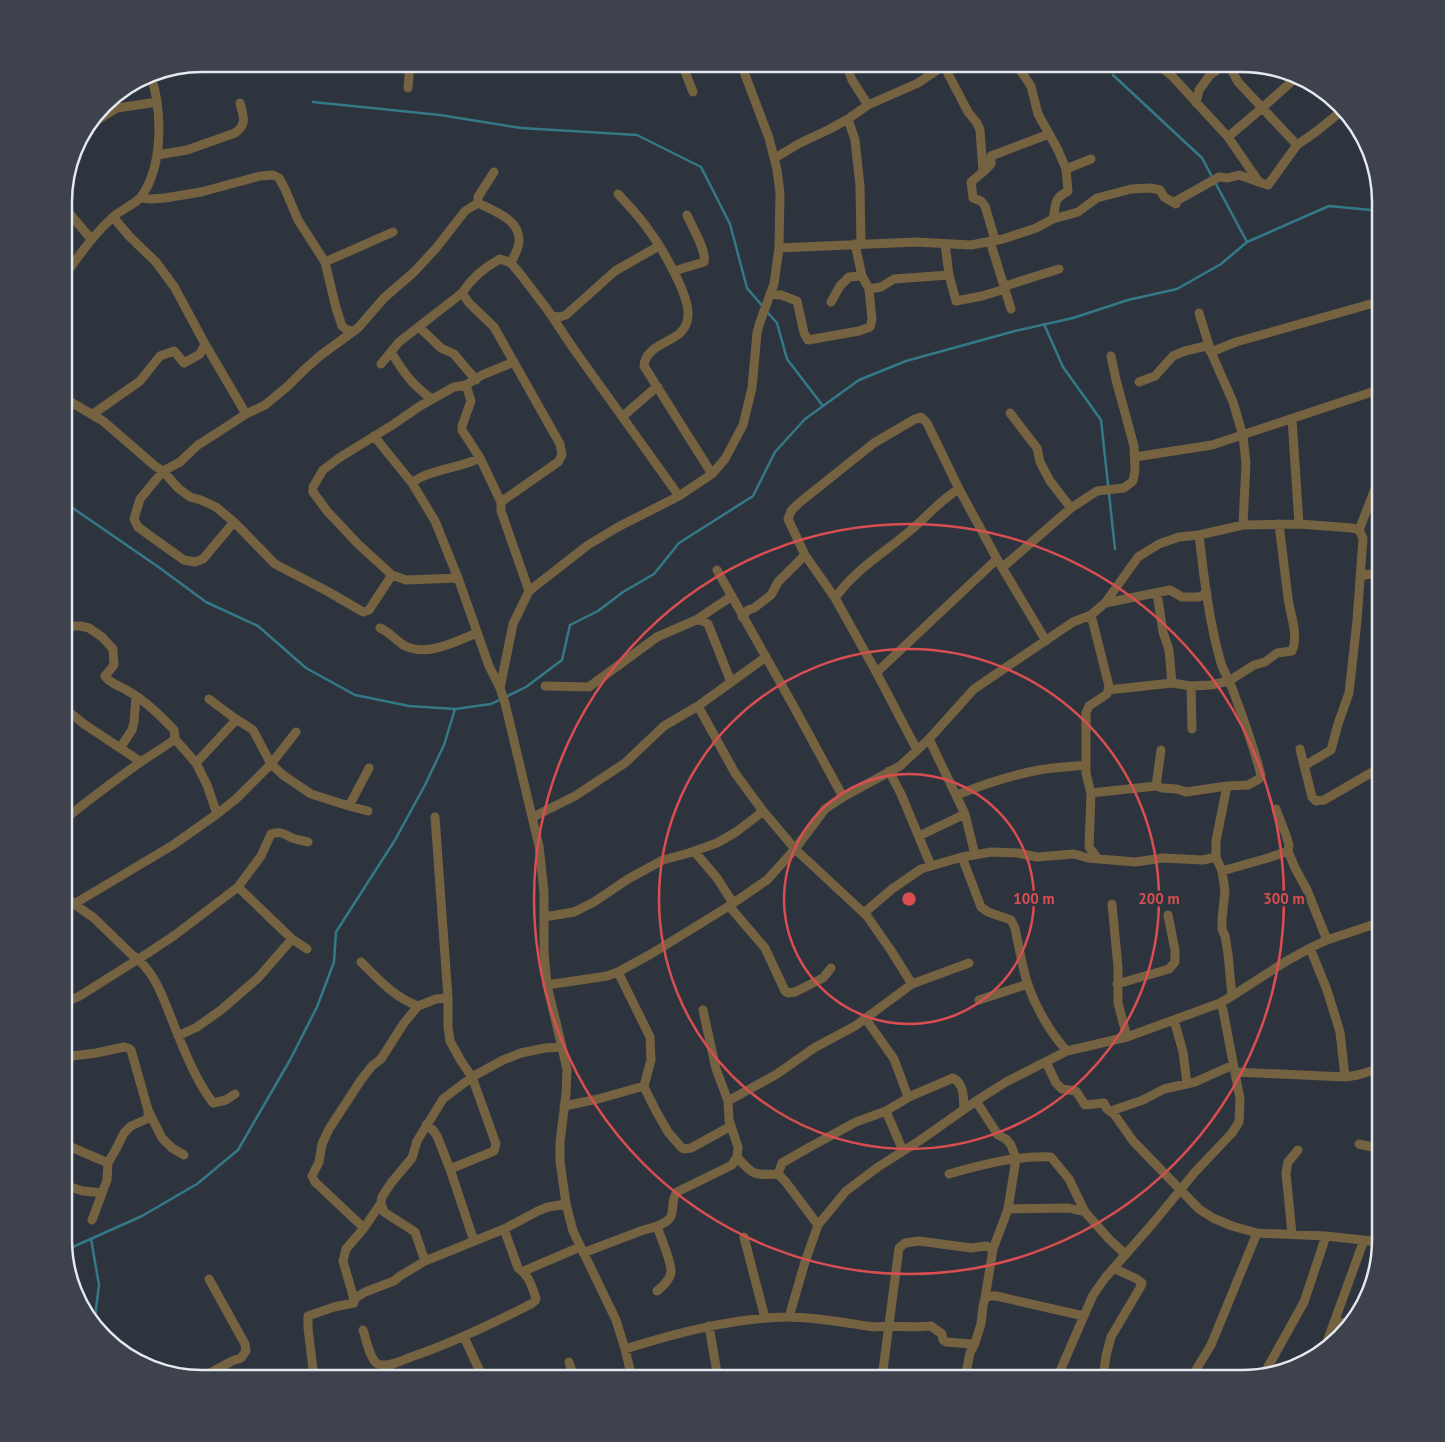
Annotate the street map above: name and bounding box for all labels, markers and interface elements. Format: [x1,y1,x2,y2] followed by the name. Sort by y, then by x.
[1013,889,1055,908] text: 100 m
[1138,889,1180,908] text: 200 m
[1263,889,1305,908] text: 300 m
[900,890,918,908] centre of rings

